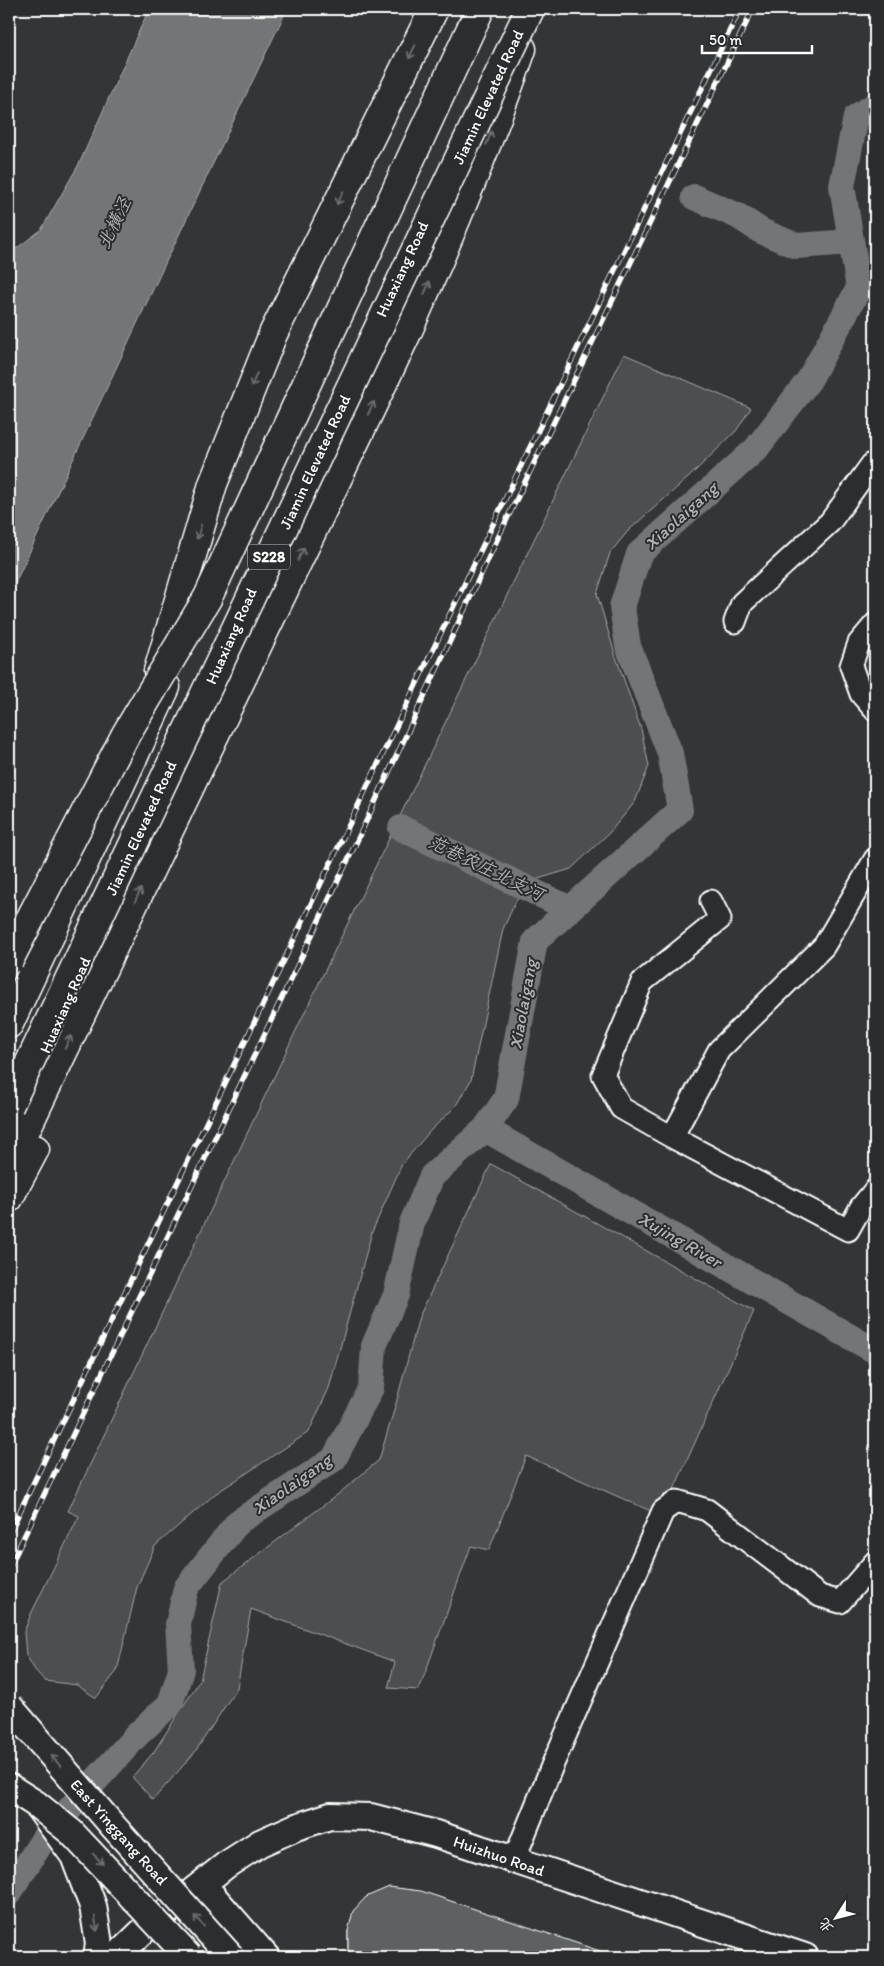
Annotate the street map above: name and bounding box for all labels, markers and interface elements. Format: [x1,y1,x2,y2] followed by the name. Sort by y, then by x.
[702,22,812,54] scale bar
[448,27,528,167] street label: Jiamin Elevated Road
[709,31,742,49] text: 50 m
[407,44,416,59] one-way arrow
[485,131,495,146] one-way arrow
[335,190,344,205] one-way arrow
[92,193,136,252] water label: 北横泾
[372,218,433,320] street label: Huaxiang Road
[423,281,432,296] one-way arrow
[249,372,258,387] one-way arrow
[275,392,355,532] street label: Jiamin Elevated Road
[367,401,377,416] one-way arrow
[640,475,724,555] water label: Xiaolaigang
[193,524,203,540] one-way arrow
[248,544,290,570] road number: S228
[296,547,306,562] one-way arrow
[201,585,261,687] street label: Huaxiang Road
[101,758,181,898] street label: Jiamin Elevated Road
[425,830,550,907] water label: 范巷农庄北支河
[134,888,144,903] one-way arrow
[35,954,95,1056] street label: Huaxiang Road
[504,955,542,1051] water label: Xiaolaigang
[64,1035,73,1050] one-way arrow
[634,1207,727,1274] water label: Xujing River
[248,1447,338,1519] water label: Xiaolaigang
[50,1754,61,1767] one-way arrow
[66,1775,172,1889] street label: East Yinggang Road
[451,1832,547,1881] street label: Huizhuo Road
[92,1853,104,1866] one-way arrow
[812,1894,862,1944] north arrow
[92,1915,102,1931] one-way arrow
[193,1915,205,1928] one-way arrow
[815,1915,837,1936] text: 北

